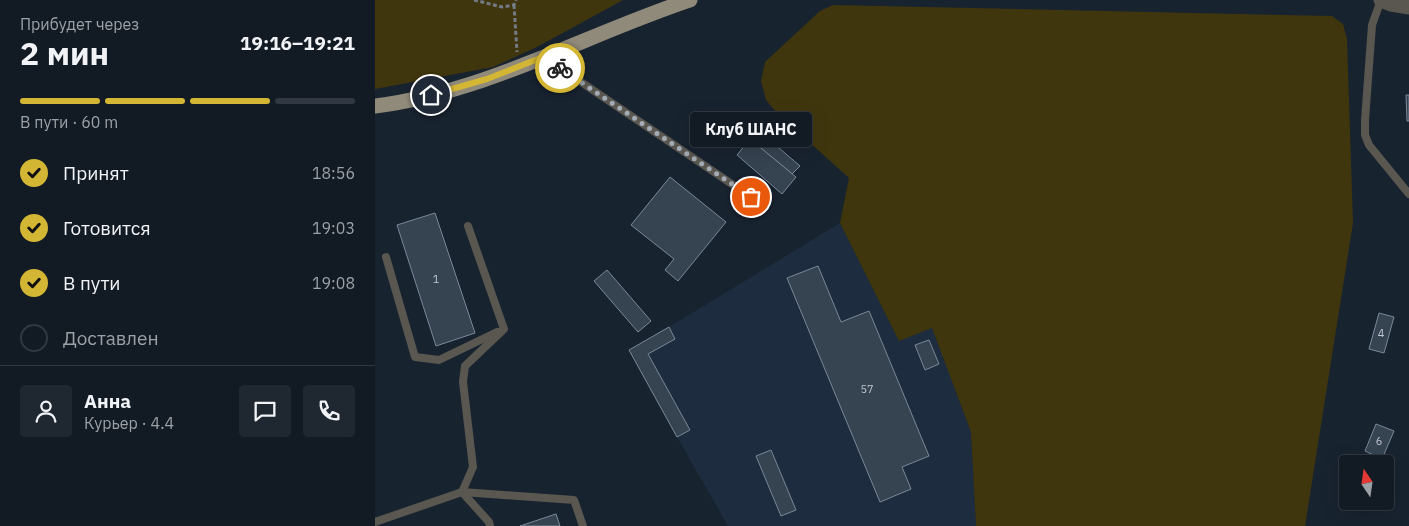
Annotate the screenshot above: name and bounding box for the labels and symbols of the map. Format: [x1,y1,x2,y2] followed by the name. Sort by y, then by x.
[535,43,585,93] courier
[410,74,452,116] pin
[690,112,812,147] callout: Клуб ШАНС
[730,176,772,218] pin
[433,272,440,286] house number: 1
[1378,326,1385,340] house number: 4
[860,382,874,396] house number: 57
[1376,434,1382,448] house number: 6
[1339,455,1394,510] north arrow

